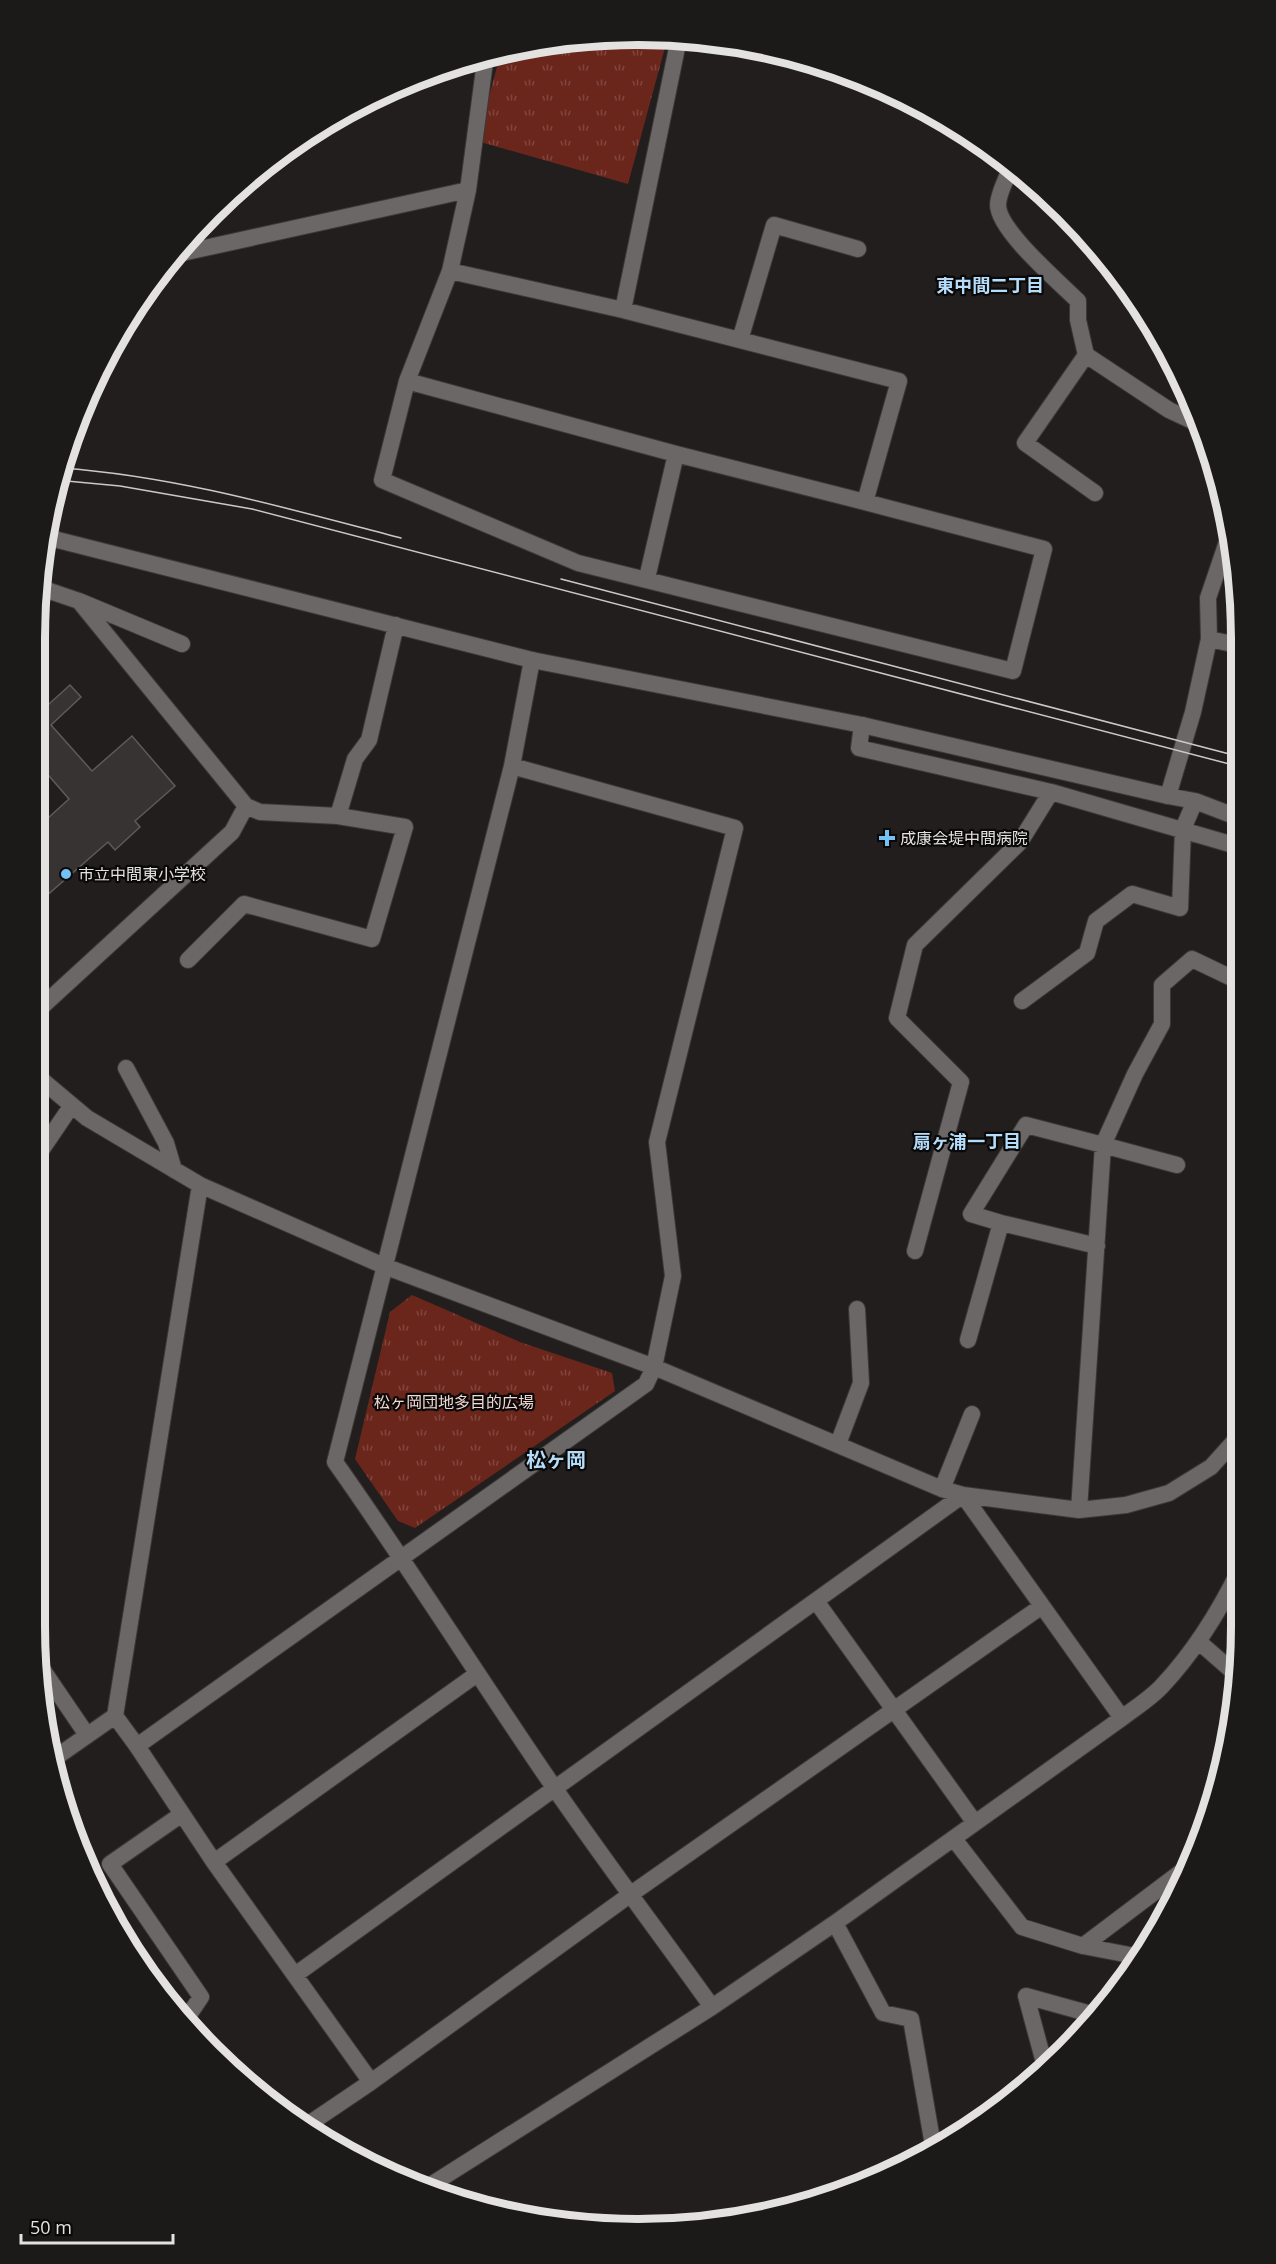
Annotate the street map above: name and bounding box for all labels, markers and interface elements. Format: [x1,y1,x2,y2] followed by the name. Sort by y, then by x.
[936,273,1044,297] district label: 東中間二丁目
[900,827,1028,849] place label: 成康会堤中間病院
[878,829,896,847] marker: 成康会堤中間病院
[78,863,206,885] place label: 市立中間東小学校
[59,867,73,881] marker: 市立中間東小学校
[913,1129,1021,1153] district label: 扇ヶ浦一丁目
[374,1391,534,1413] park label: 松ヶ岡団地多目的広場
[526,1446,586,1473] district label: 松ヶ岡
[21,2207,172,2245] scale bar
[30,2215,72,2239] text: 50 m

